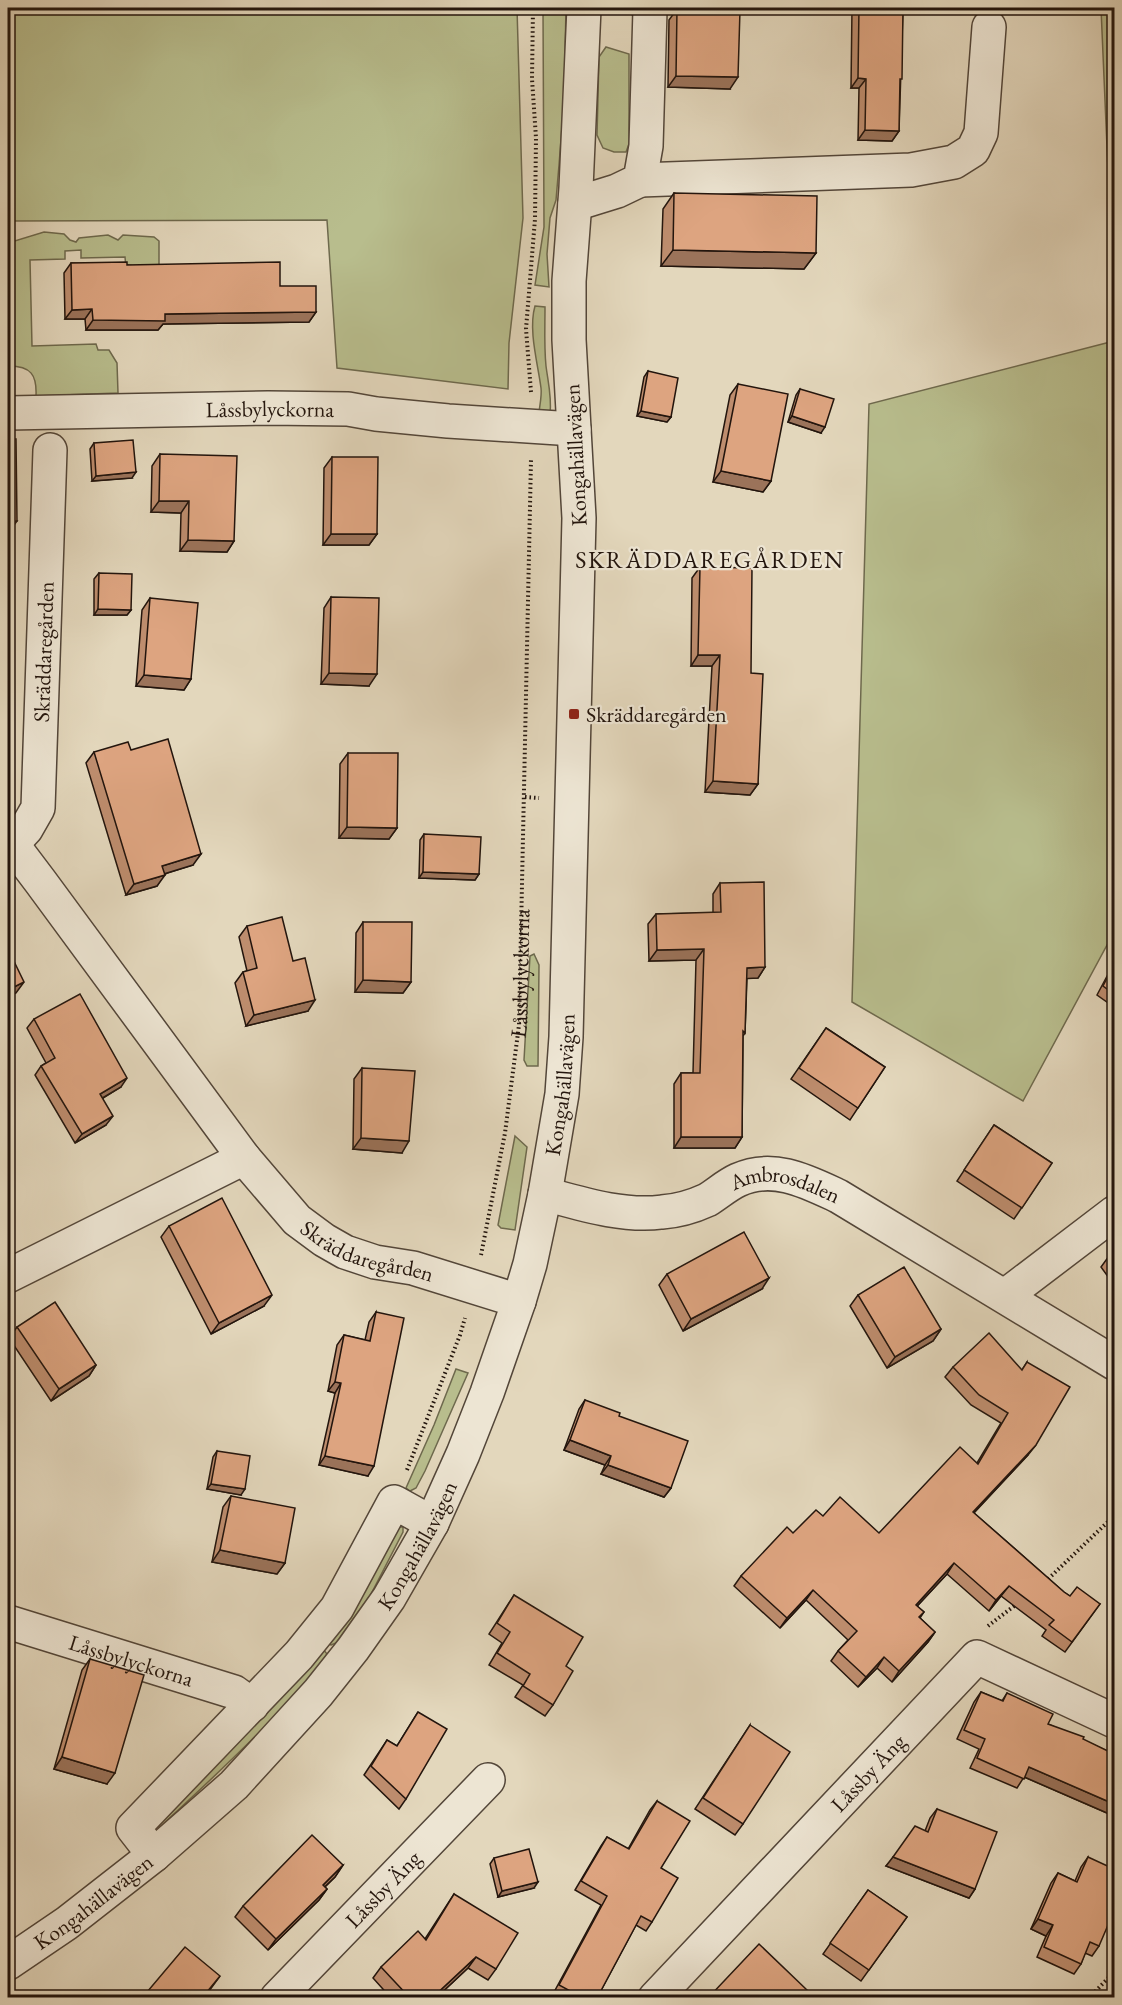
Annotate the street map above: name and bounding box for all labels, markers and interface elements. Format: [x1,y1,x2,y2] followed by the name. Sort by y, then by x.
[557,383,594,527] street label: Kongahällavägen
[205,394,335,424] street label: Låssbylyckorna
[575,544,845,575] district label: SKRÄDDAREGÅRDEN
[27,581,61,723] street label: Skräddaregården
[586,700,727,729] place label: Skräddaregården
[567,707,581,721] marker: Skräddaregården
[504,908,536,1039] street label: Låssbylyckorna
[538,1013,582,1158] street label: Kongahällavägen
[724,1160,846,1210] street label: Ambrosdalen
[295,1214,438,1289] street label: Skräddaregården
[371,1476,464,1616] street label: Kongahällavägen
[65,1628,197,1694] street label: Låssbylyckorna
[824,1727,912,1818] street label: Låssby Äng
[339,1844,428,1934] street label: Låssby Äng
[28,1847,159,1957] street label: Kongahällavägen

